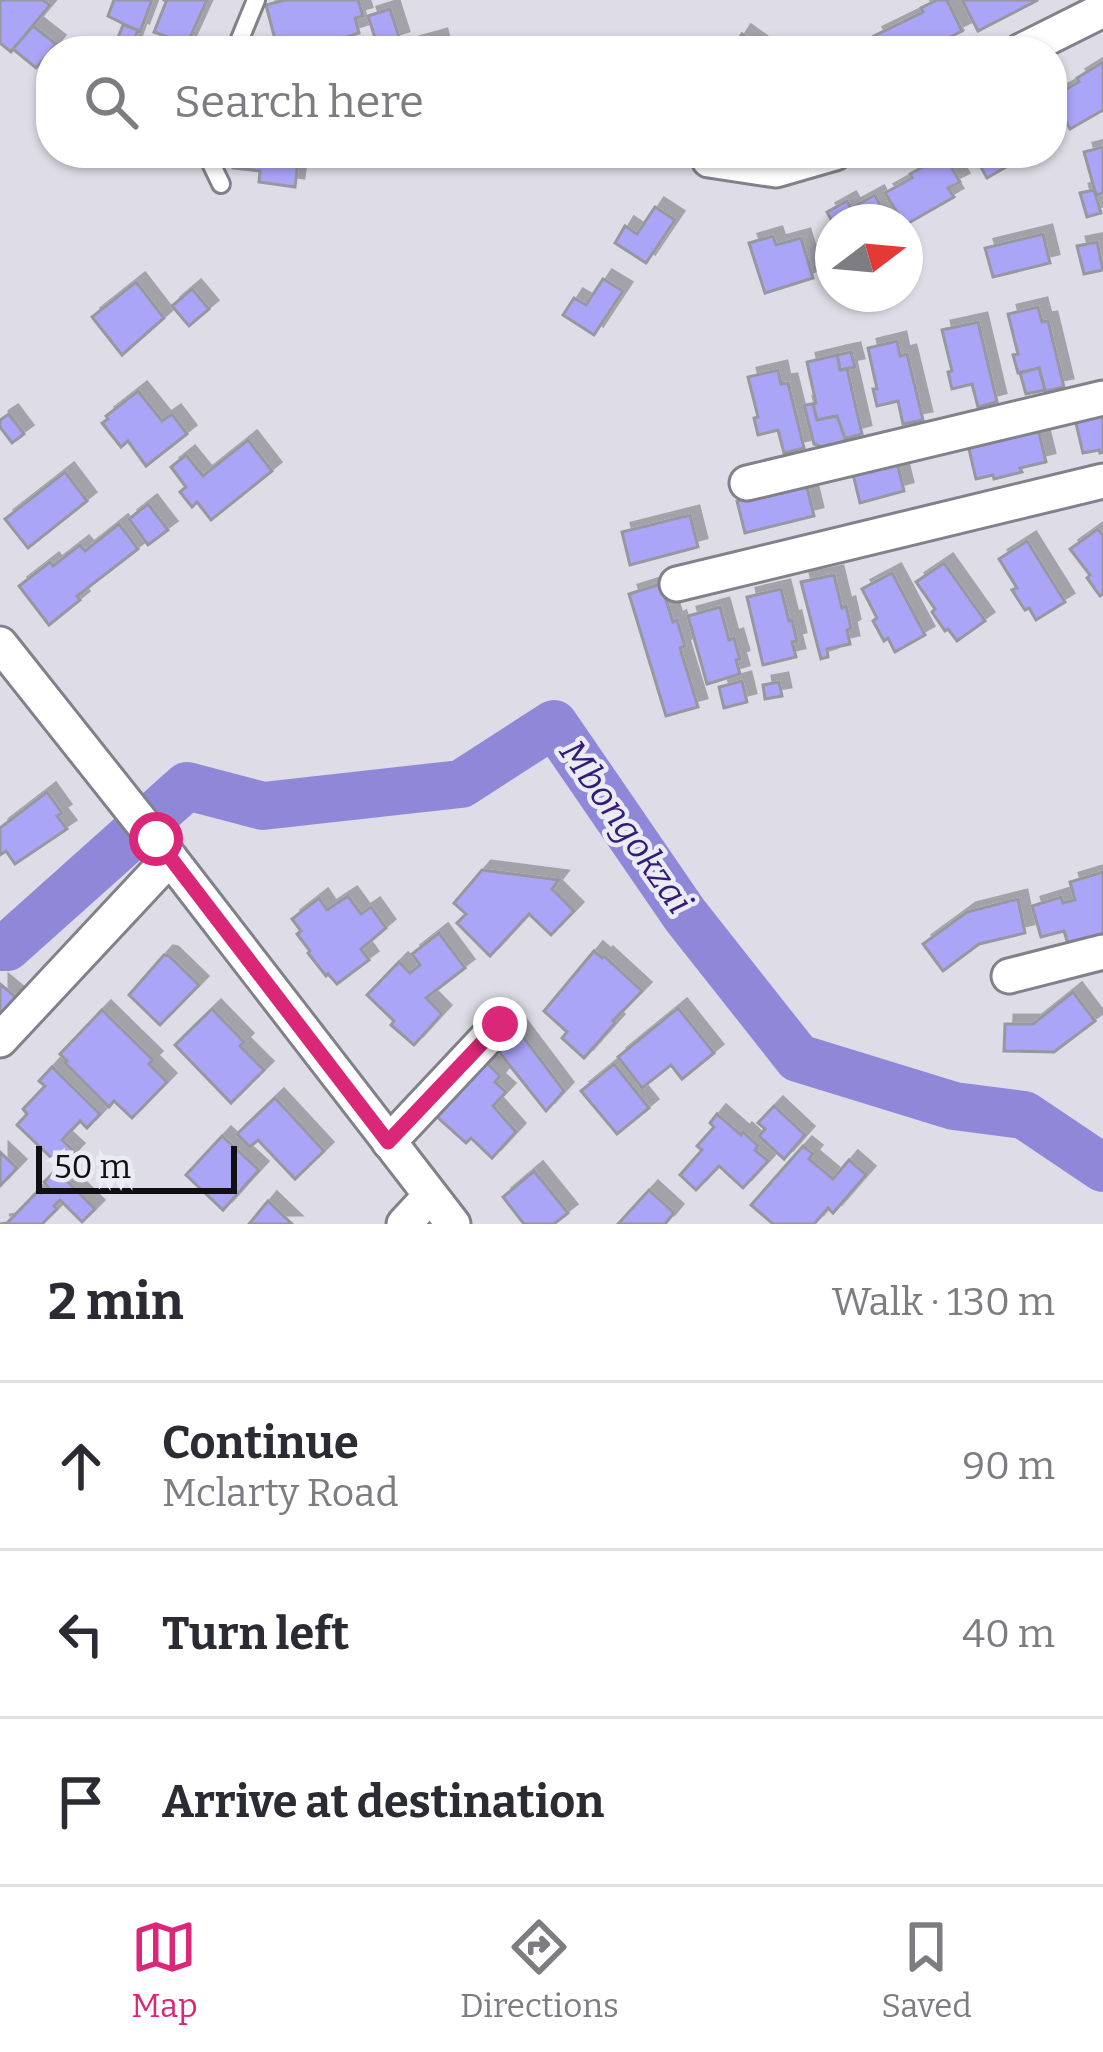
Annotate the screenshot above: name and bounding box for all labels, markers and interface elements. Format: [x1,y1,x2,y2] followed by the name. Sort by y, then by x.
[36,36,1067,168] search box
[78,69,144,135] icon: search
[174,75,424,129] text: Search here
[815,204,923,312] north arrow
[550,732,702,922] water label: Mbongokzai
[129,812,183,866] route start
[473,997,527,1051] route end
[36,1140,237,1193] scale bar
[54,1147,131,1187] text: 50 m
[48,1271,184,1333] text: 2 min
[832,1279,1055,1325] text: Walk · 130 m
[162,1416,359,1470] text: Continue
[48,1433,114,1499] icon: ahead
[962,1443,1055,1489] text: 90 m
[162,1470,399,1516] text: Mclarty Road
[48,1601,114,1667] icon: left
[162,1607,349,1661] text: Turn left
[962,1611,1055,1657] text: 40 m
[48,1769,114,1835] icon: arrive
[162,1775,604,1829] text: Arrive at destination
[131,1914,198,2026] tab: Map
[460,1914,619,2026] tab: Directions
[881,1914,972,2026] tab: Saved

